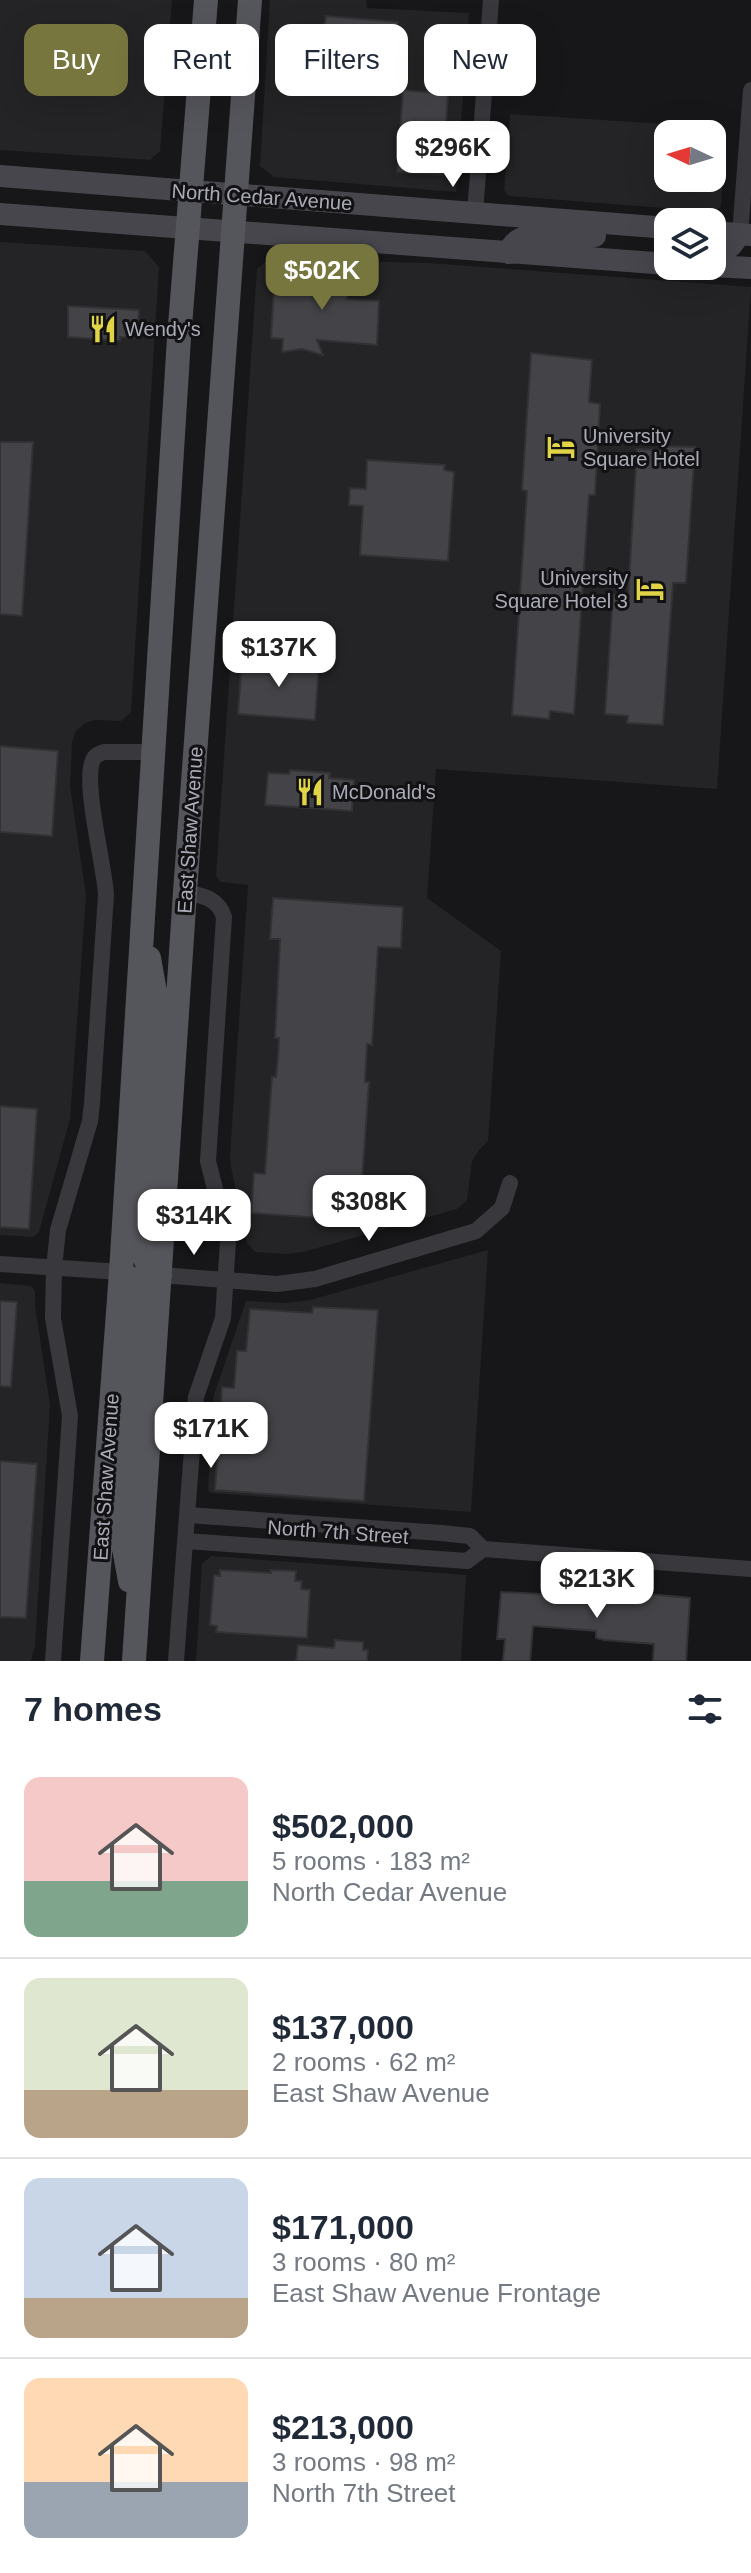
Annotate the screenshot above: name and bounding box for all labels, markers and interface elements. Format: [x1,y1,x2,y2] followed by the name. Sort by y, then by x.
[24,24,128,96] chip: Buy
[144,24,259,96] chip: Rent
[275,24,408,96] chip: Filters
[424,24,536,96] chip: New
[654,120,726,192] north arrow
[654,120,726,280] map controls
[397,121,509,189] pin: $296K
[415,132,491,162] text: $296K
[171,180,353,214] street label: North Cedar Avenue
[654,208,726,280] button: layers
[266,244,378,312] pin: $502K
[284,255,360,285] text: $502K
[88,314,118,344] restaurant icon: Wendy's
[125,318,201,340] place label: Wendy's
[583,425,700,470] place label: University Square Hotel
[546,432,576,462] hotel icon: University Square Hotel
[495,567,628,612] place label: University Square Hotel 3
[635,574,665,604] hotel icon: University Square Hotel 3
[223,621,335,689] pin: $137K
[241,632,317,662] text: $137K
[173,746,207,914] street label: East Shaw Avenue
[295,777,325,807] restaurant icon: McDonald's
[332,781,436,803] place label: McDonald's
[313,1175,425,1243] pin: $308K
[331,1186,407,1216] text: $308K
[138,1189,250,1257] pin: $314K
[156,1200,232,1230] text: $314K
[89,1393,123,1561] street label: East Shaw Avenue
[155,1402,267,1470] pin: $171K
[173,1413,249,1443] text: $171K
[267,1516,410,1548] street label: North 7th Street
[541,1552,653,1620] pin: $213K
[559,1563,635,1593] text: $213K
[683,1687,727,1731] icon: filters
[24,1690,162,1728] text: 7 homes
[272,1807,414,1845] text: $502,000
[88,1809,184,1905] icon: home
[272,1846,470,1876] text: 5 rooms · 183 m²
[272,1877,507,1907] text: North Cedar Avenue
[272,2008,414,2046] text: $137,000
[88,2010,184,2106] icon: home
[272,2047,456,2077] text: 2 rooms · 62 m²
[272,2078,490,2108] text: East Shaw Avenue
[272,2208,414,2246] text: $171,000
[88,2210,184,2306] icon: home
[272,2247,456,2277] text: 3 rooms · 80 m²
[272,2278,601,2308] text: East Shaw Avenue Frontage
[272,2408,414,2446] text: $213,000
[88,2410,184,2506] icon: home
[272,2447,456,2477] text: 3 rooms · 98 m²
[272,2478,456,2508] text: North 7th Street

